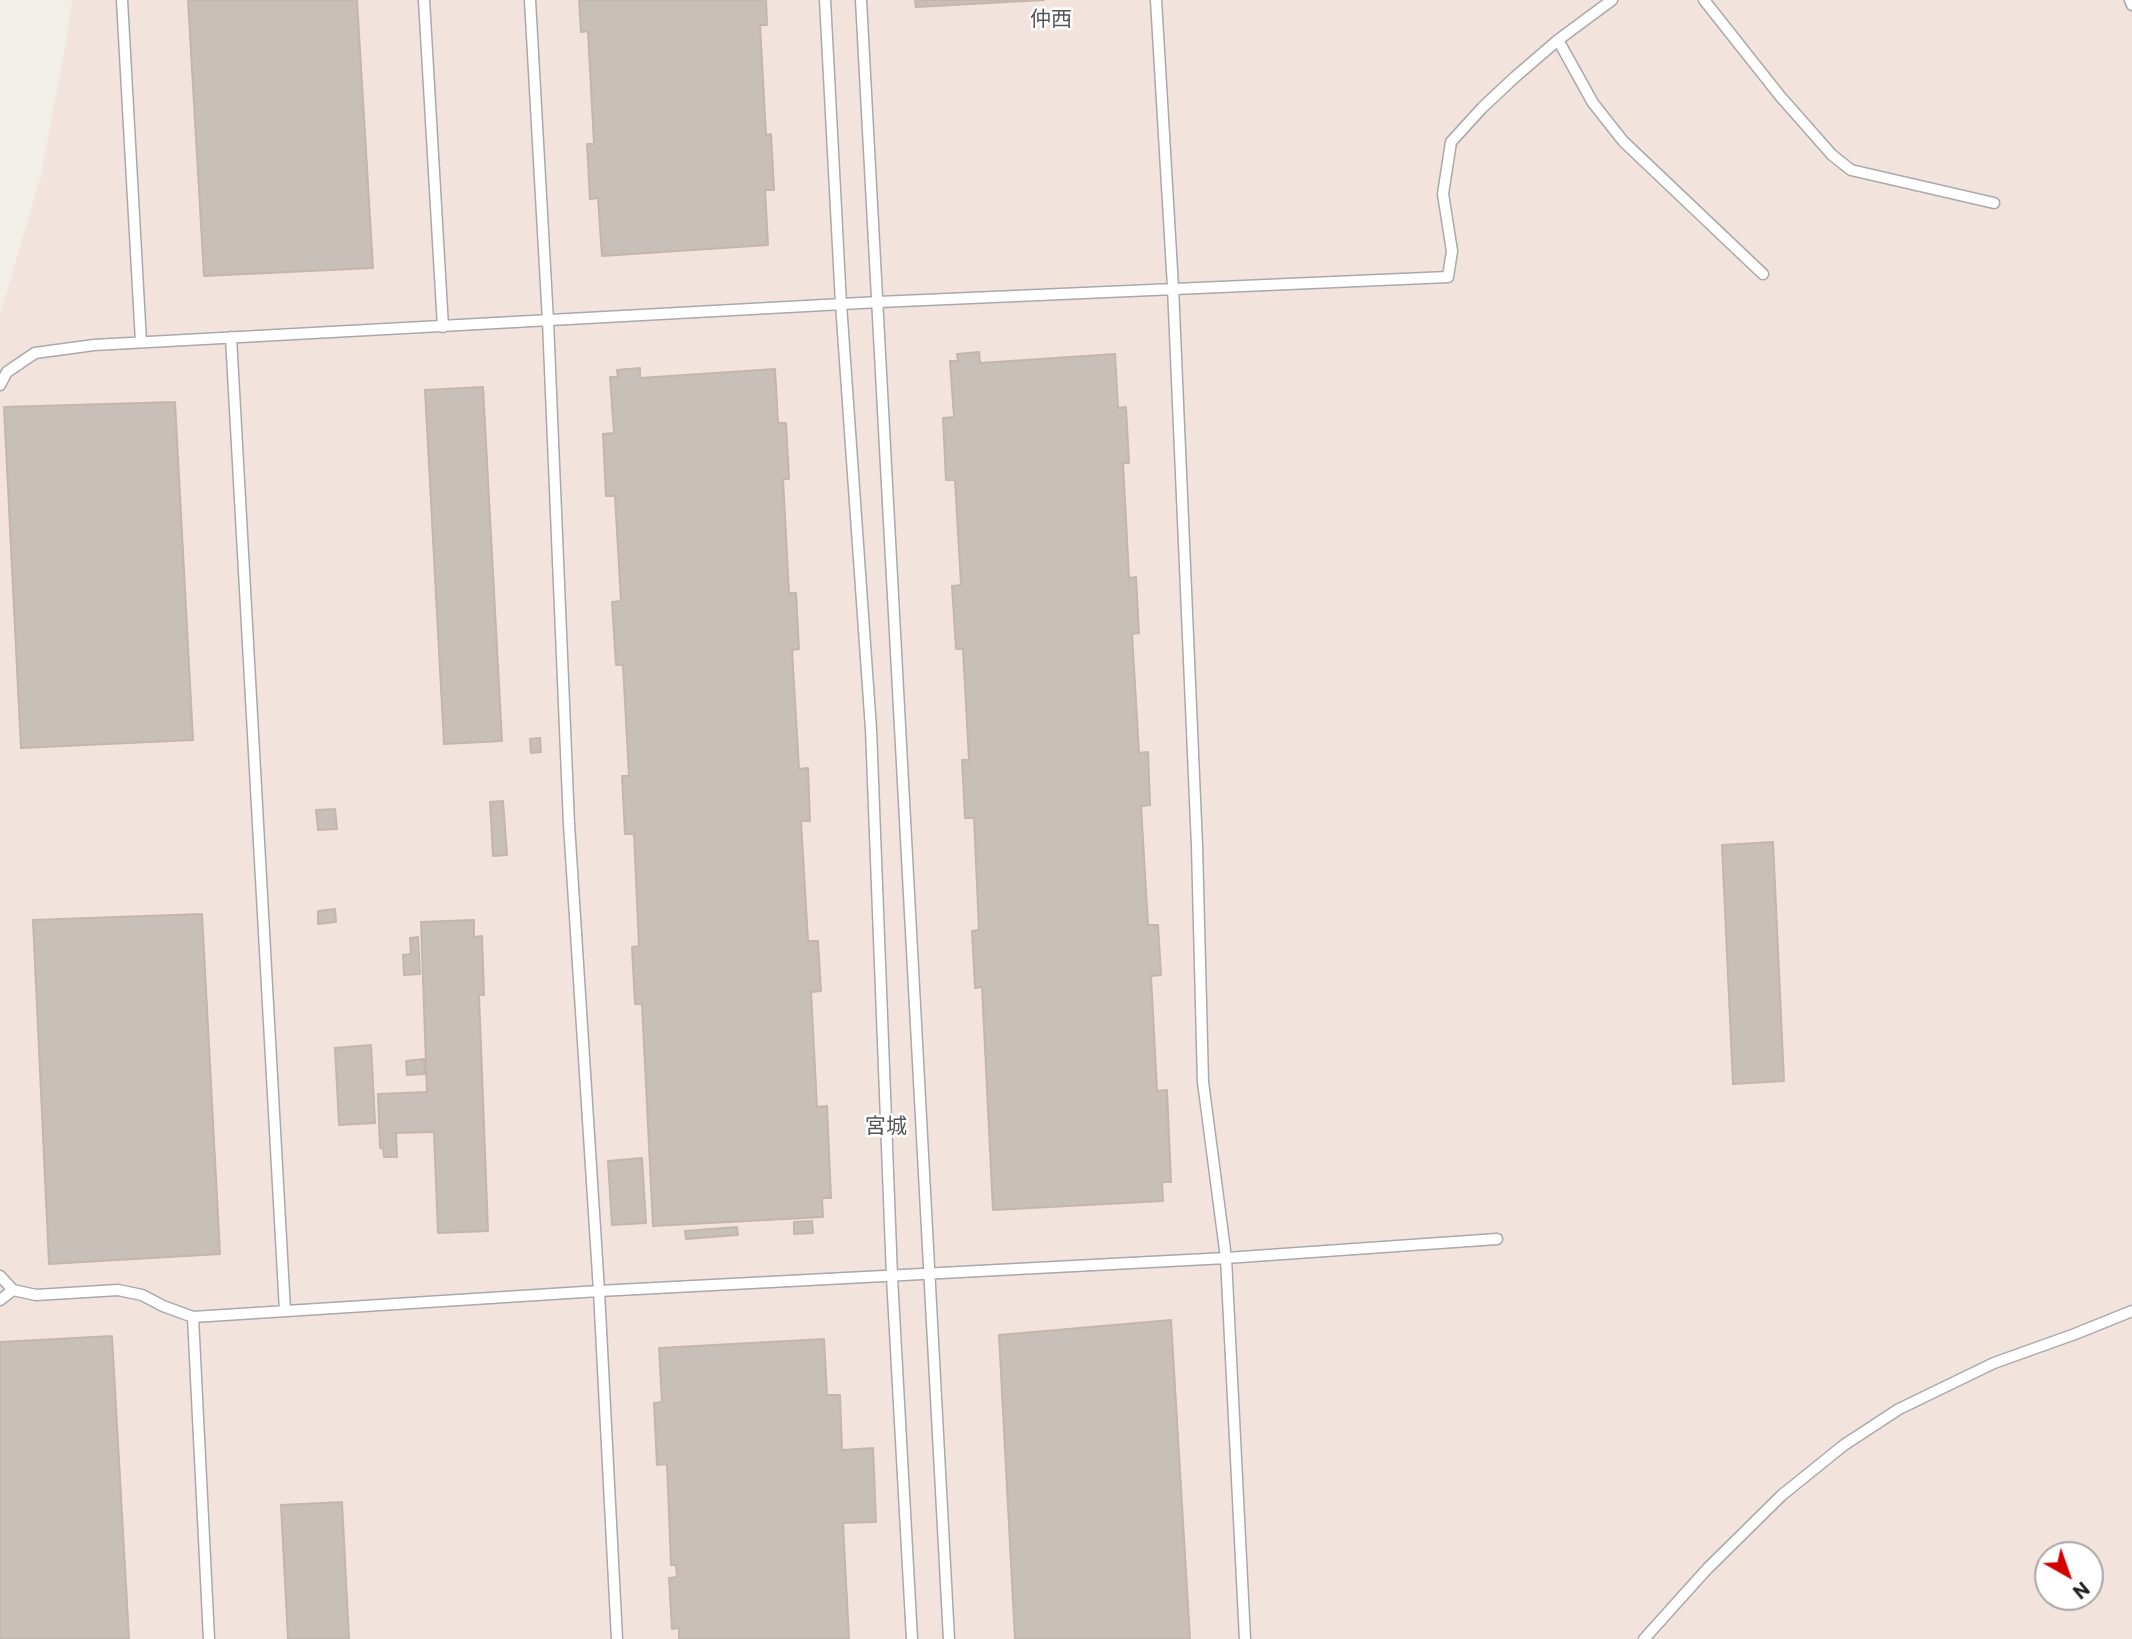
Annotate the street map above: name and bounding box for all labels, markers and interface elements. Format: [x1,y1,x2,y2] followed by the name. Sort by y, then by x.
[1030,6,1072,32] district label: 仲西
[865,1113,907,1139] district label: 宮城
[2034,1541,2104,1611] north arrow
[2069,1578,2094,1604] text: N

